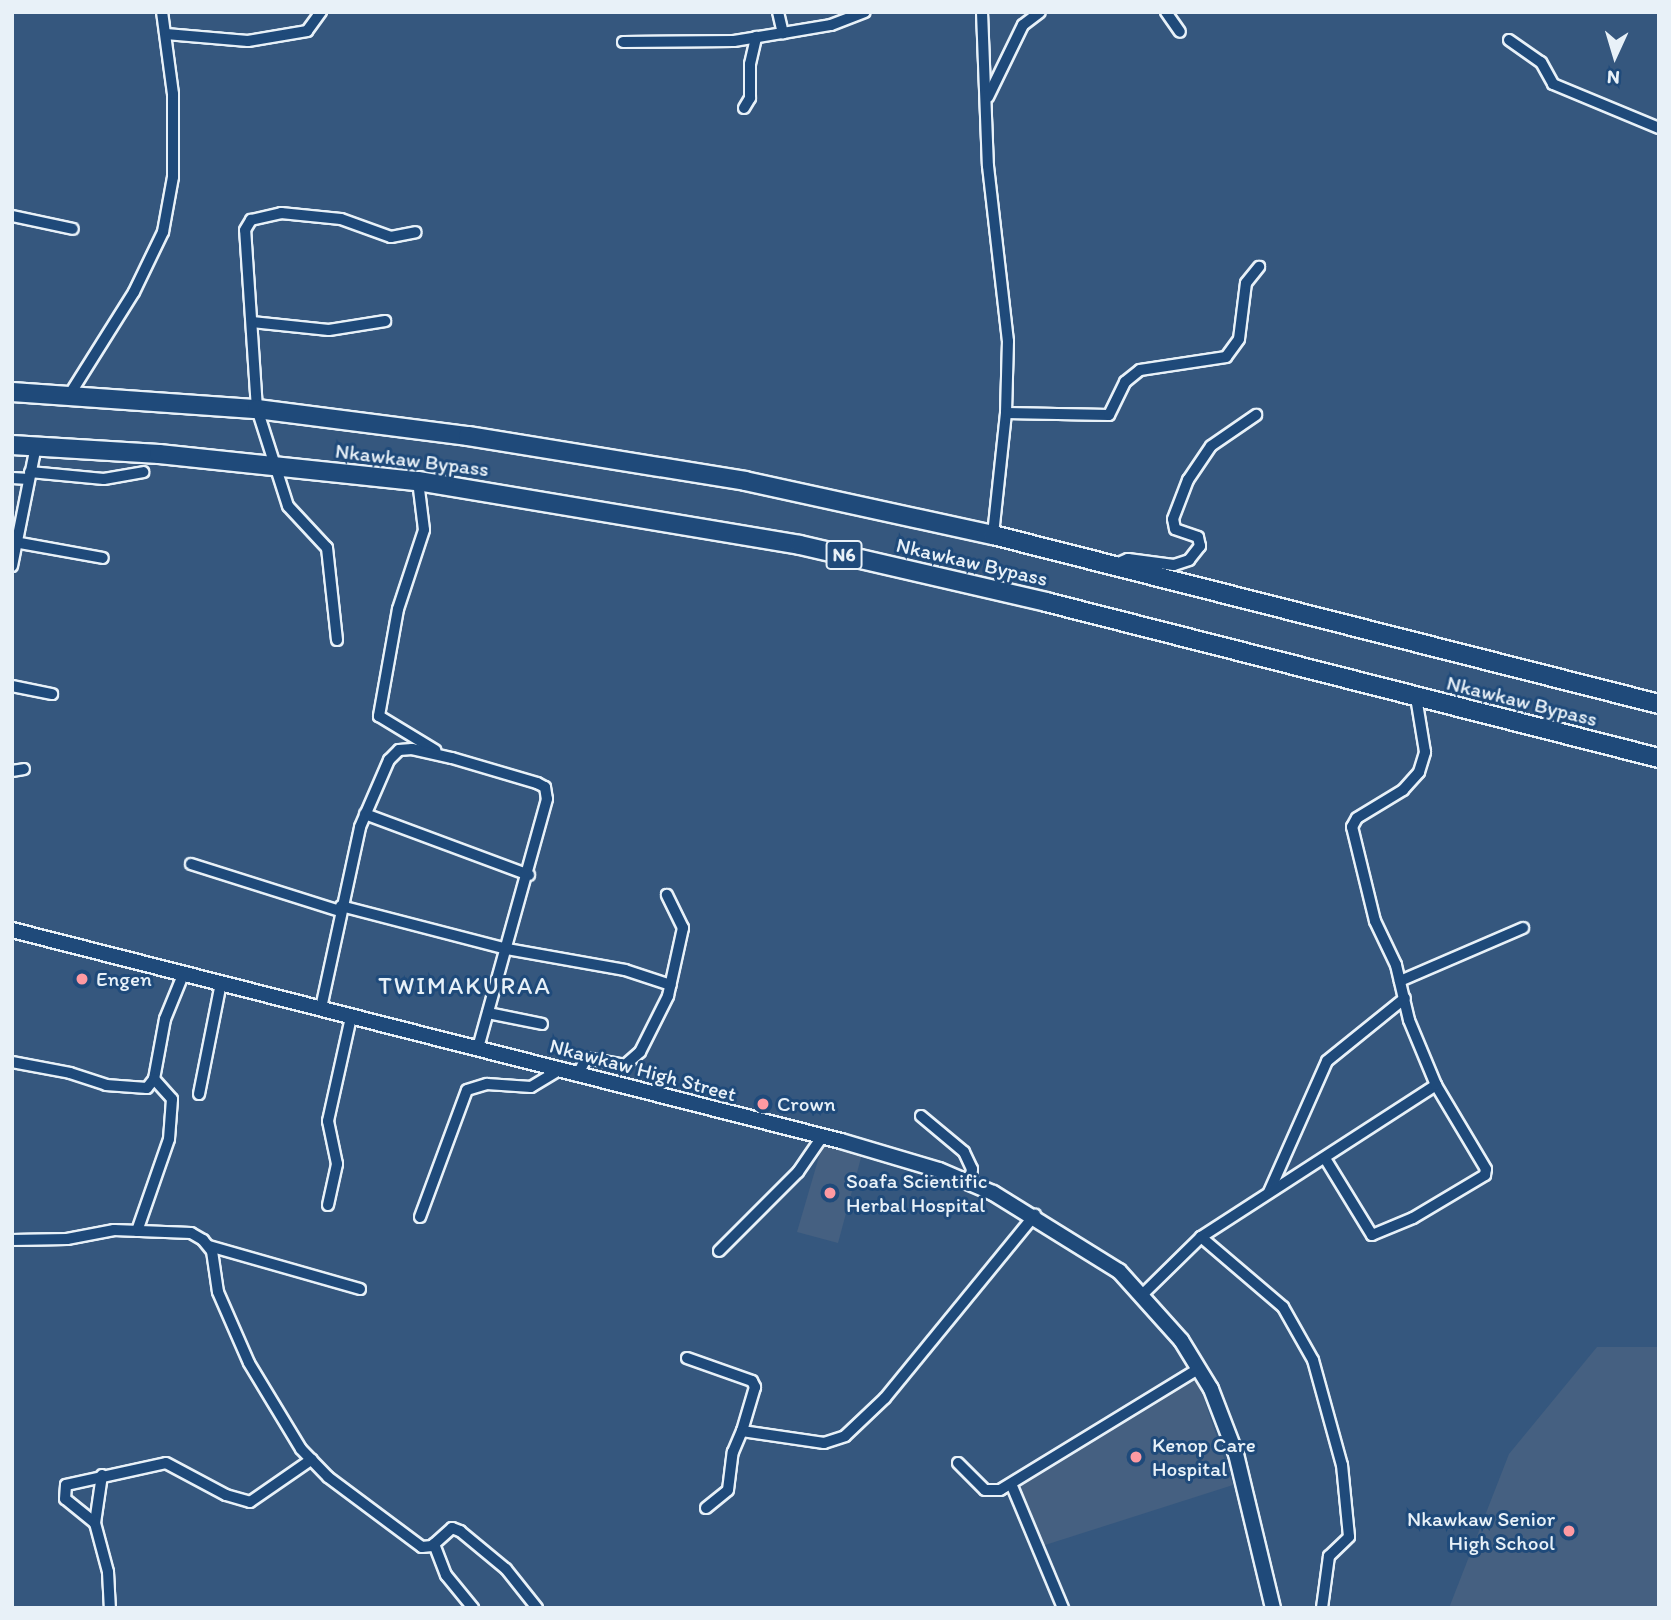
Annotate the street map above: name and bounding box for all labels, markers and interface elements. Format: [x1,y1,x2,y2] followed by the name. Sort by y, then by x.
[1580,21,1650,91] north arrow
[1606,66,1621,89] text: N
[334,438,490,482] street label: Nkawkaw Bypass
[894,532,1050,592] street label: Nkawkaw Bypass
[825,540,863,570] road number: N6
[1444,670,1600,732] street label: Nkawkaw Bypass
[96,966,152,992] place label: Engen
[74,971,90,987] marker: Engen
[379,972,551,1000] district label: TWIMAKURAA
[547,1033,739,1107] street label: Nkawkaw High Street
[777,1091,836,1117] place label: Crown
[755,1096,771,1112] marker: Crown
[846,1168,987,1218] place label: Soafa Scientific Herbal Hospital
[820,1183,840,1203] marker: Soafa Scientific Herbal Hospital
[1152,1432,1256,1482] place label: Kenop Care Hospital
[1126,1447,1146,1467] marker: Kenop Care Hospital
[1407,1506,1555,1556] place label: Nkawkaw Senior High School
[1561,1523,1577,1539] marker: Nkawkaw Senior High School

